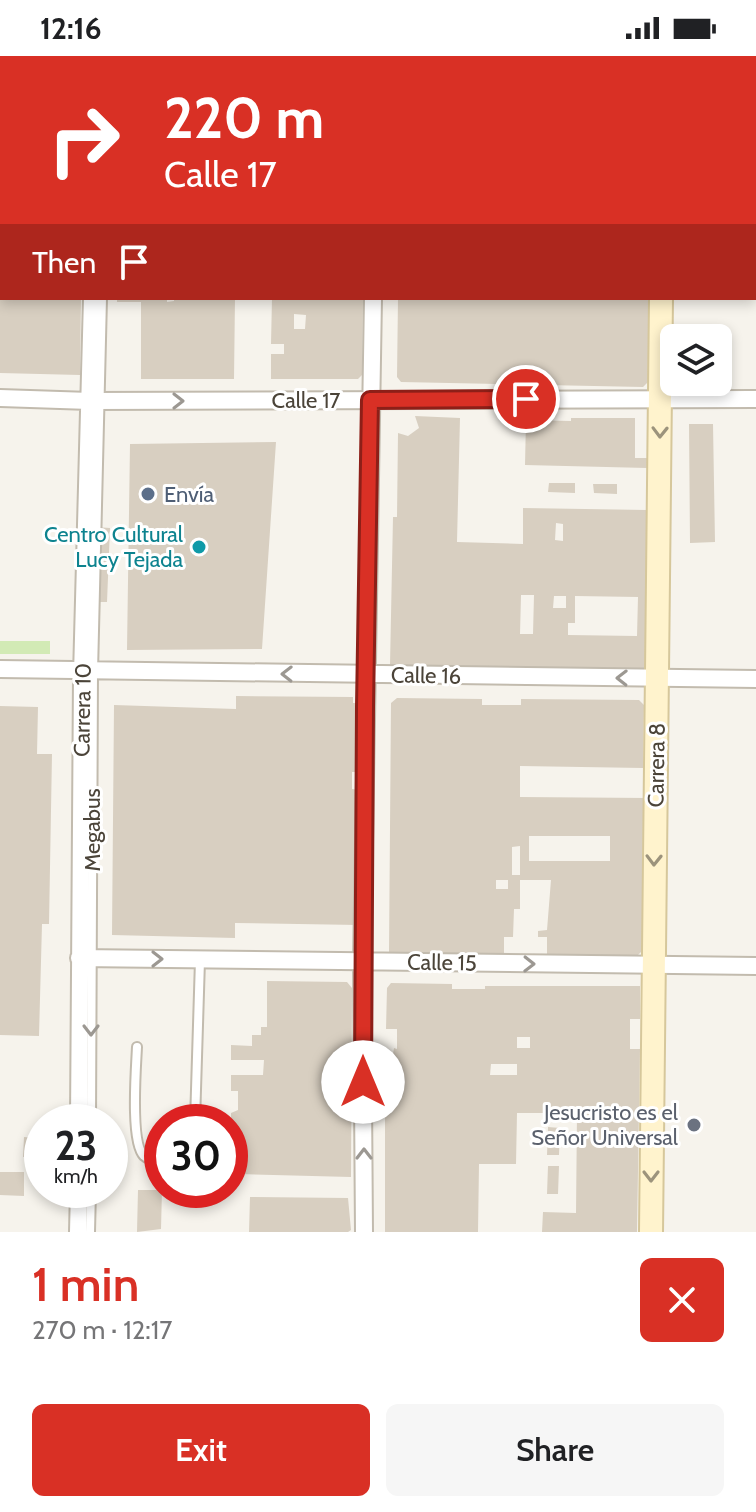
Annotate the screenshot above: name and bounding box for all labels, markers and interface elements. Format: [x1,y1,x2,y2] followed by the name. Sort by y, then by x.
[40,10,102,47] text: 12:16
[164,84,324,152] text: 220 m
[32,88,136,192] icon: right
[164,152,277,196] text: Calle 17
[112,240,156,284] icon: arrive
[32,244,96,281] text: Then
[660,324,732,396] map controls
[660,324,732,396] button: layers
[492,365,560,433] pin
[504,377,548,421] icon: arrive
[272,387,340,414] street label: Calle 17
[172,392,185,410] one-way arrow
[651,426,669,439] one-way arrow
[164,481,214,508] place label: Envía
[139,485,157,503] marker: Envía
[44,521,184,573] place label: Centro Cultural Lucy Tejada
[190,538,208,556] marker: Centro Cultural Lucy Tejada
[391,661,461,690] street label: Calle 16
[68,663,97,757] street label: Carrera 10
[280,665,293,682] one-way arrow
[615,669,628,687] one-way arrow
[642,722,671,808] street label: Carrera 8
[79,788,106,872] street label: Megabus
[645,854,663,867] one-way arrow
[407,948,477,977] street label: Calle 15
[151,950,164,968] one-way arrow
[523,955,536,972] one-way arrow
[82,1024,100,1037] one-way arrow
[321,1040,405,1124] position arrow
[531,1099,679,1151] place label: Jesucristo es el Señor Universal
[144,1104,248,1208] speed limit sign: 30
[685,1116,703,1134] marker: Jesucristo es el Señor Universal
[55,1121,97,1170] text: 23
[355,1147,372,1160] one-way arrow
[54,1164,98,1188] text: km/h
[642,1170,660,1183] one-way arrow
[32,1255,139,1313] text: 1 min
[640,1258,724,1342] button: close
[32,1314,172,1346] text: 270 m · 12:17
[32,1404,370,1496] button: Exit
[386,1404,724,1496] button: Share

